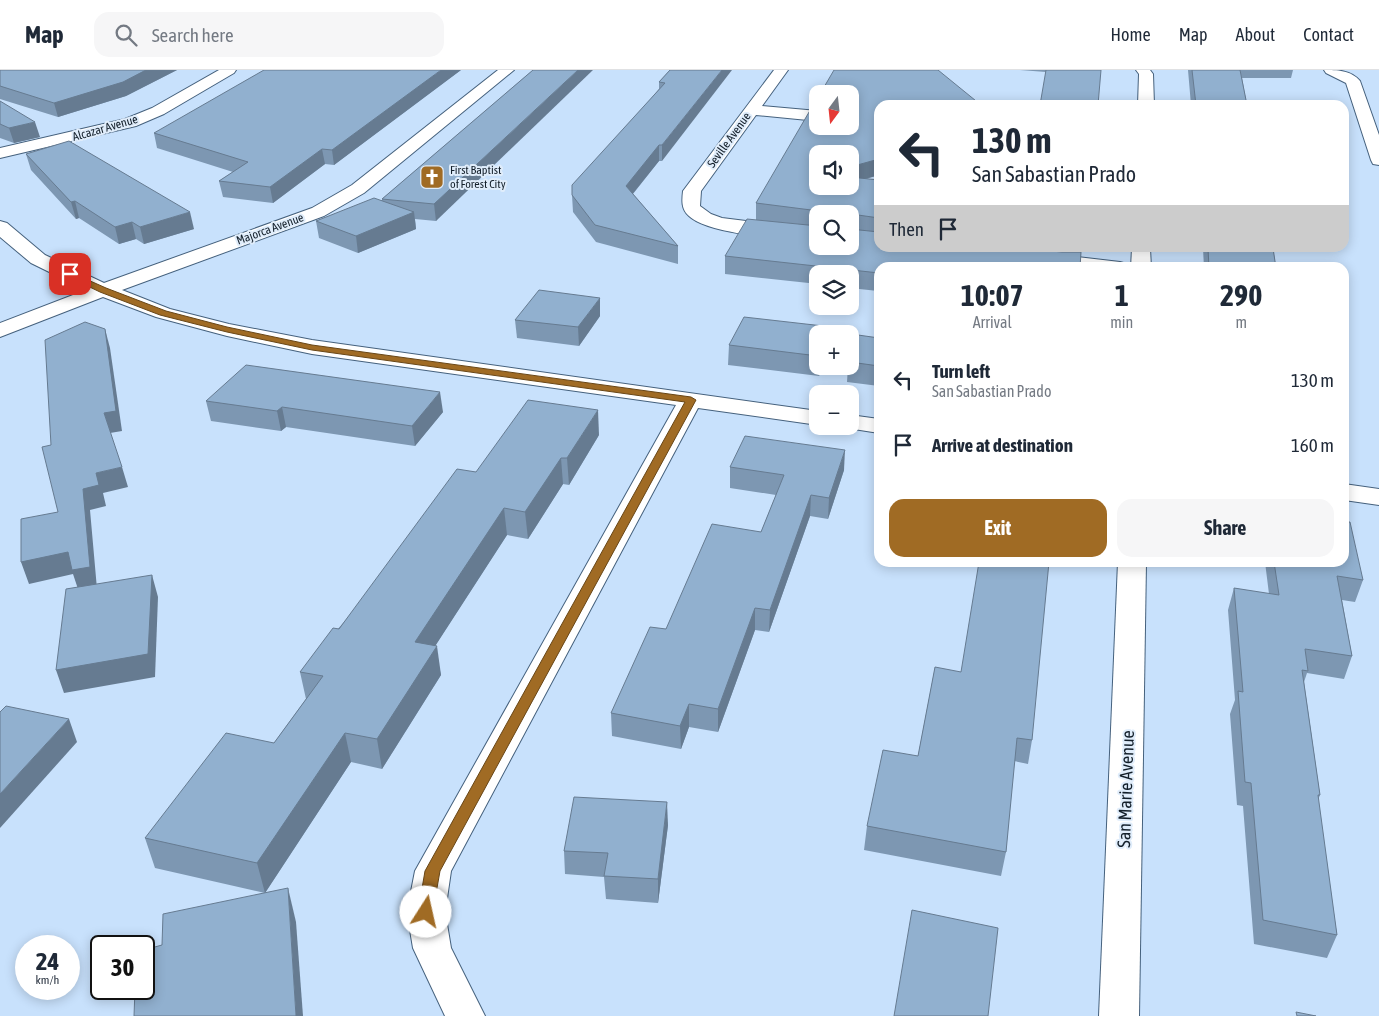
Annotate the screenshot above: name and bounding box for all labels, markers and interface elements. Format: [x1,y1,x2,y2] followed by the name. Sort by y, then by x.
[94,12,444,57] search box
[25,21,64,48] text: Map
[112,21,140,49] icon: search
[152,24,234,46] text: Search here
[1111,24,1151,45] text: Home
[1179,24,1208,45] text: Map
[1236,24,1275,45] text: About
[1303,24,1354,45] text: Contact
[809,85,859,135] north arrow
[809,85,859,435] map controls
[704,110,754,170] street label: Seville Avenue
[71,112,139,144] street label: Alcazar Avenue
[889,120,954,185] icon: left
[972,120,1051,160] text: 130 m
[809,145,859,195] button: sound
[972,161,1136,187] text: San Sabastian Prado
[450,163,506,191] place label: First Baptist of Forest City
[419,164,445,190] church icon: First Baptist of Forest City
[809,205,859,255] button: search
[235,210,305,248] street label: Majorca Avenue
[934,215,962,243] icon: arrive
[889,218,924,240] text: Then
[49,253,91,295] pin
[56,260,84,288] icon: arrive
[809,265,859,315] button: layers
[961,278,1024,312] text: 10:07
[1115,278,1129,312] text: 1
[1220,278,1262,312] text: 290
[973,313,1012,331] text: Arrival
[1110,313,1133,331] text: min
[1235,313,1247,331] text: m
[809,325,859,375] button: +
[932,360,990,382] text: Turn left
[889,366,917,394] icon: left
[1291,369,1334,391] text: 130 m
[932,382,1051,400] text: San Sabastian Prado
[809,385,859,435] button: −
[889,431,917,459] icon: arrive
[932,434,1073,456] text: Arrive at destination
[1291,434,1334,456] text: 160 m
[889,499,1107,557] button: Exit
[1117,499,1334,557] button: Share
[1113,730,1138,848] street label: San Marie Avenue
[399,885,451,937] position arrow
[90,935,155,1000] speed limit sign: 30
[36,947,59,975] text: 24
[36,973,59,987] text: km/h

